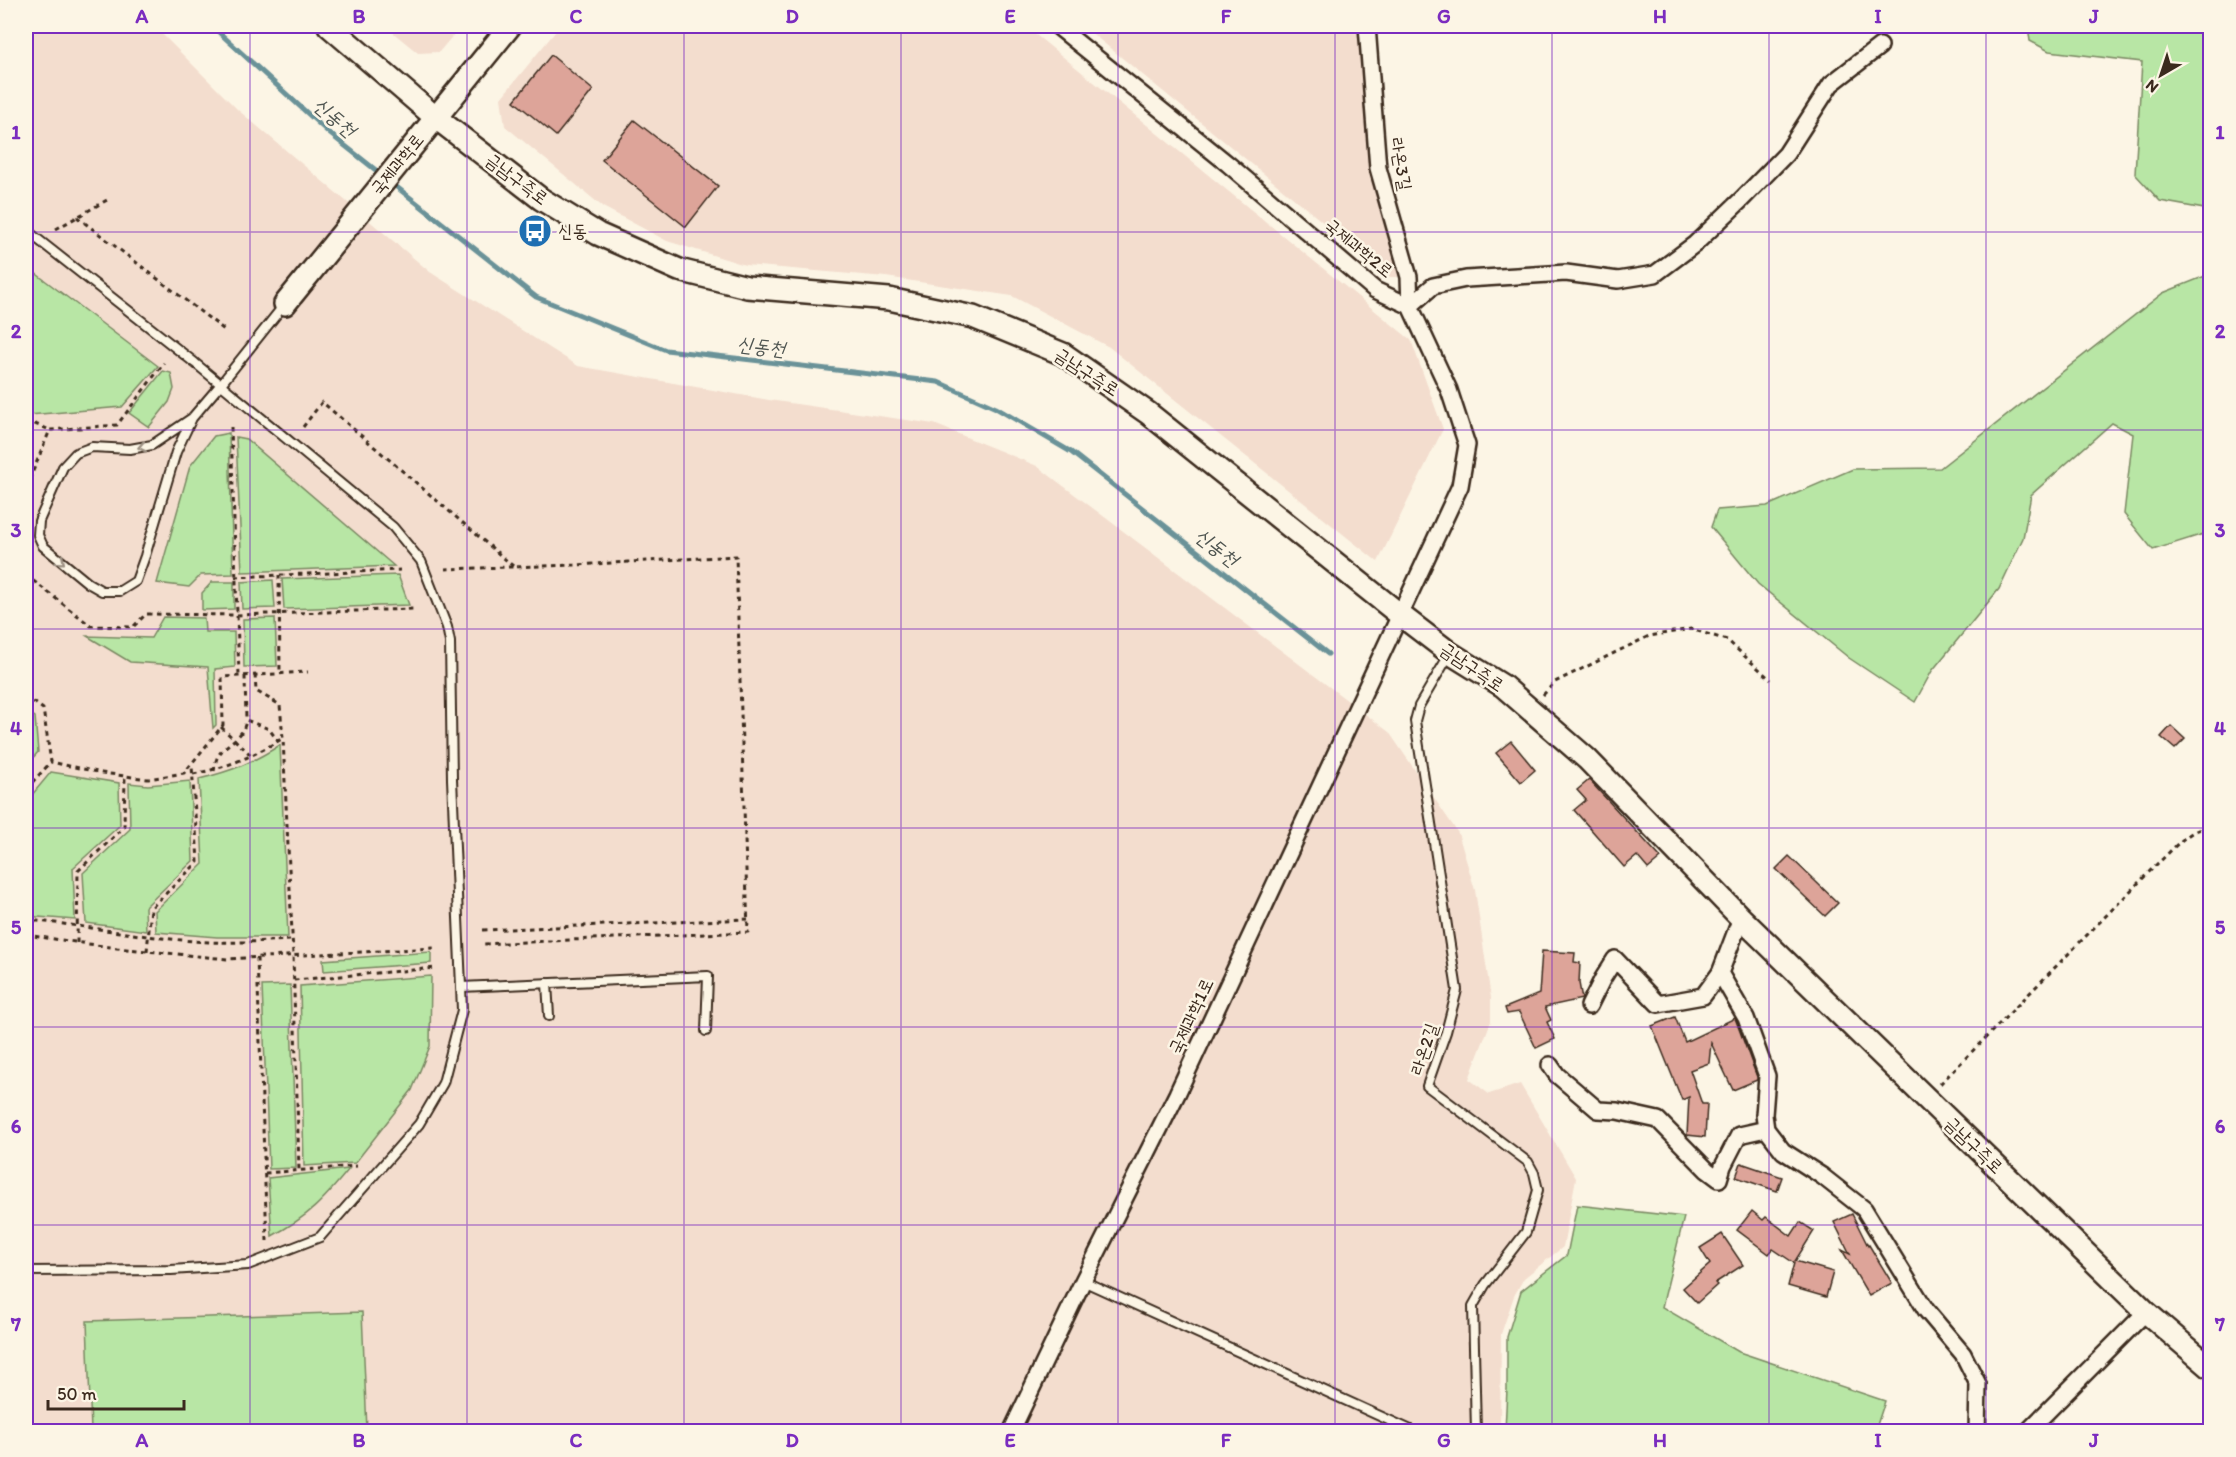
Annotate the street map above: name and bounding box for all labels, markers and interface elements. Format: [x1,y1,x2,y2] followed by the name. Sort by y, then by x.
[135,4,149,28] text: A
[353,4,366,28] text: B
[570,4,583,28] text: C
[785,4,799,28] text: D
[1004,4,1016,28] text: E
[1221,4,1232,28] text: F
[1437,4,1451,28] text: G
[1653,4,1667,28] text: H
[1874,4,1882,28] text: I
[2088,4,2099,28] text: J
[2131,45,2191,105] north arrow
[2142,75,2162,97] text: N
[309,92,363,143] water label: 신동천
[11,120,21,144] text: 1
[2215,120,2225,144] text: 1
[366,129,428,199] street label: 국제과학로
[1386,136,1417,193] street label: 라온3길
[481,148,553,210] street label: 금남구즉로
[517,213,553,249] bus stop icon: 신동
[1320,214,1398,282] street label: 국제과학2로
[558,220,587,242] place label: 신동
[11,319,22,343] text: 2
[2215,319,2226,343] text: 2
[736,331,788,361] water label: 신동천
[1051,343,1123,401] street label: 금남구즉로
[137,440,147,453] one-way arrow
[11,518,22,542] text: 3
[2215,518,2226,542] text: 3
[1191,523,1245,572] water label: 신동천
[54,554,65,565] one-way arrow
[1436,638,1508,696] street label: 금남구즉로
[10,716,22,740] text: 4
[2214,716,2226,740] text: 4
[11,915,22,939] text: 5
[2215,915,2226,939] text: 5
[1164,975,1218,1057] street label: 국제과학1로
[1405,1020,1443,1078] street label: 라온2길
[1940,1112,2008,1178] street label: 금남구즉로
[11,1114,22,1138] text: 6
[2215,1114,2226,1138] text: 6
[10,1312,21,1336] text: 7
[2214,1312,2225,1336] text: 7
[48,1373,184,1411] scale bar
[57,1383,97,1405] text: 50 m
[135,1428,149,1452] text: A
[353,1428,366,1452] text: B
[570,1428,583,1452] text: C
[785,1428,799,1452] text: D
[1004,1428,1016,1452] text: E
[1221,1428,1232,1452] text: F
[1437,1428,1451,1452] text: G
[1653,1428,1667,1452] text: H
[1874,1428,1882,1452] text: I
[2088,1428,2099,1452] text: J

